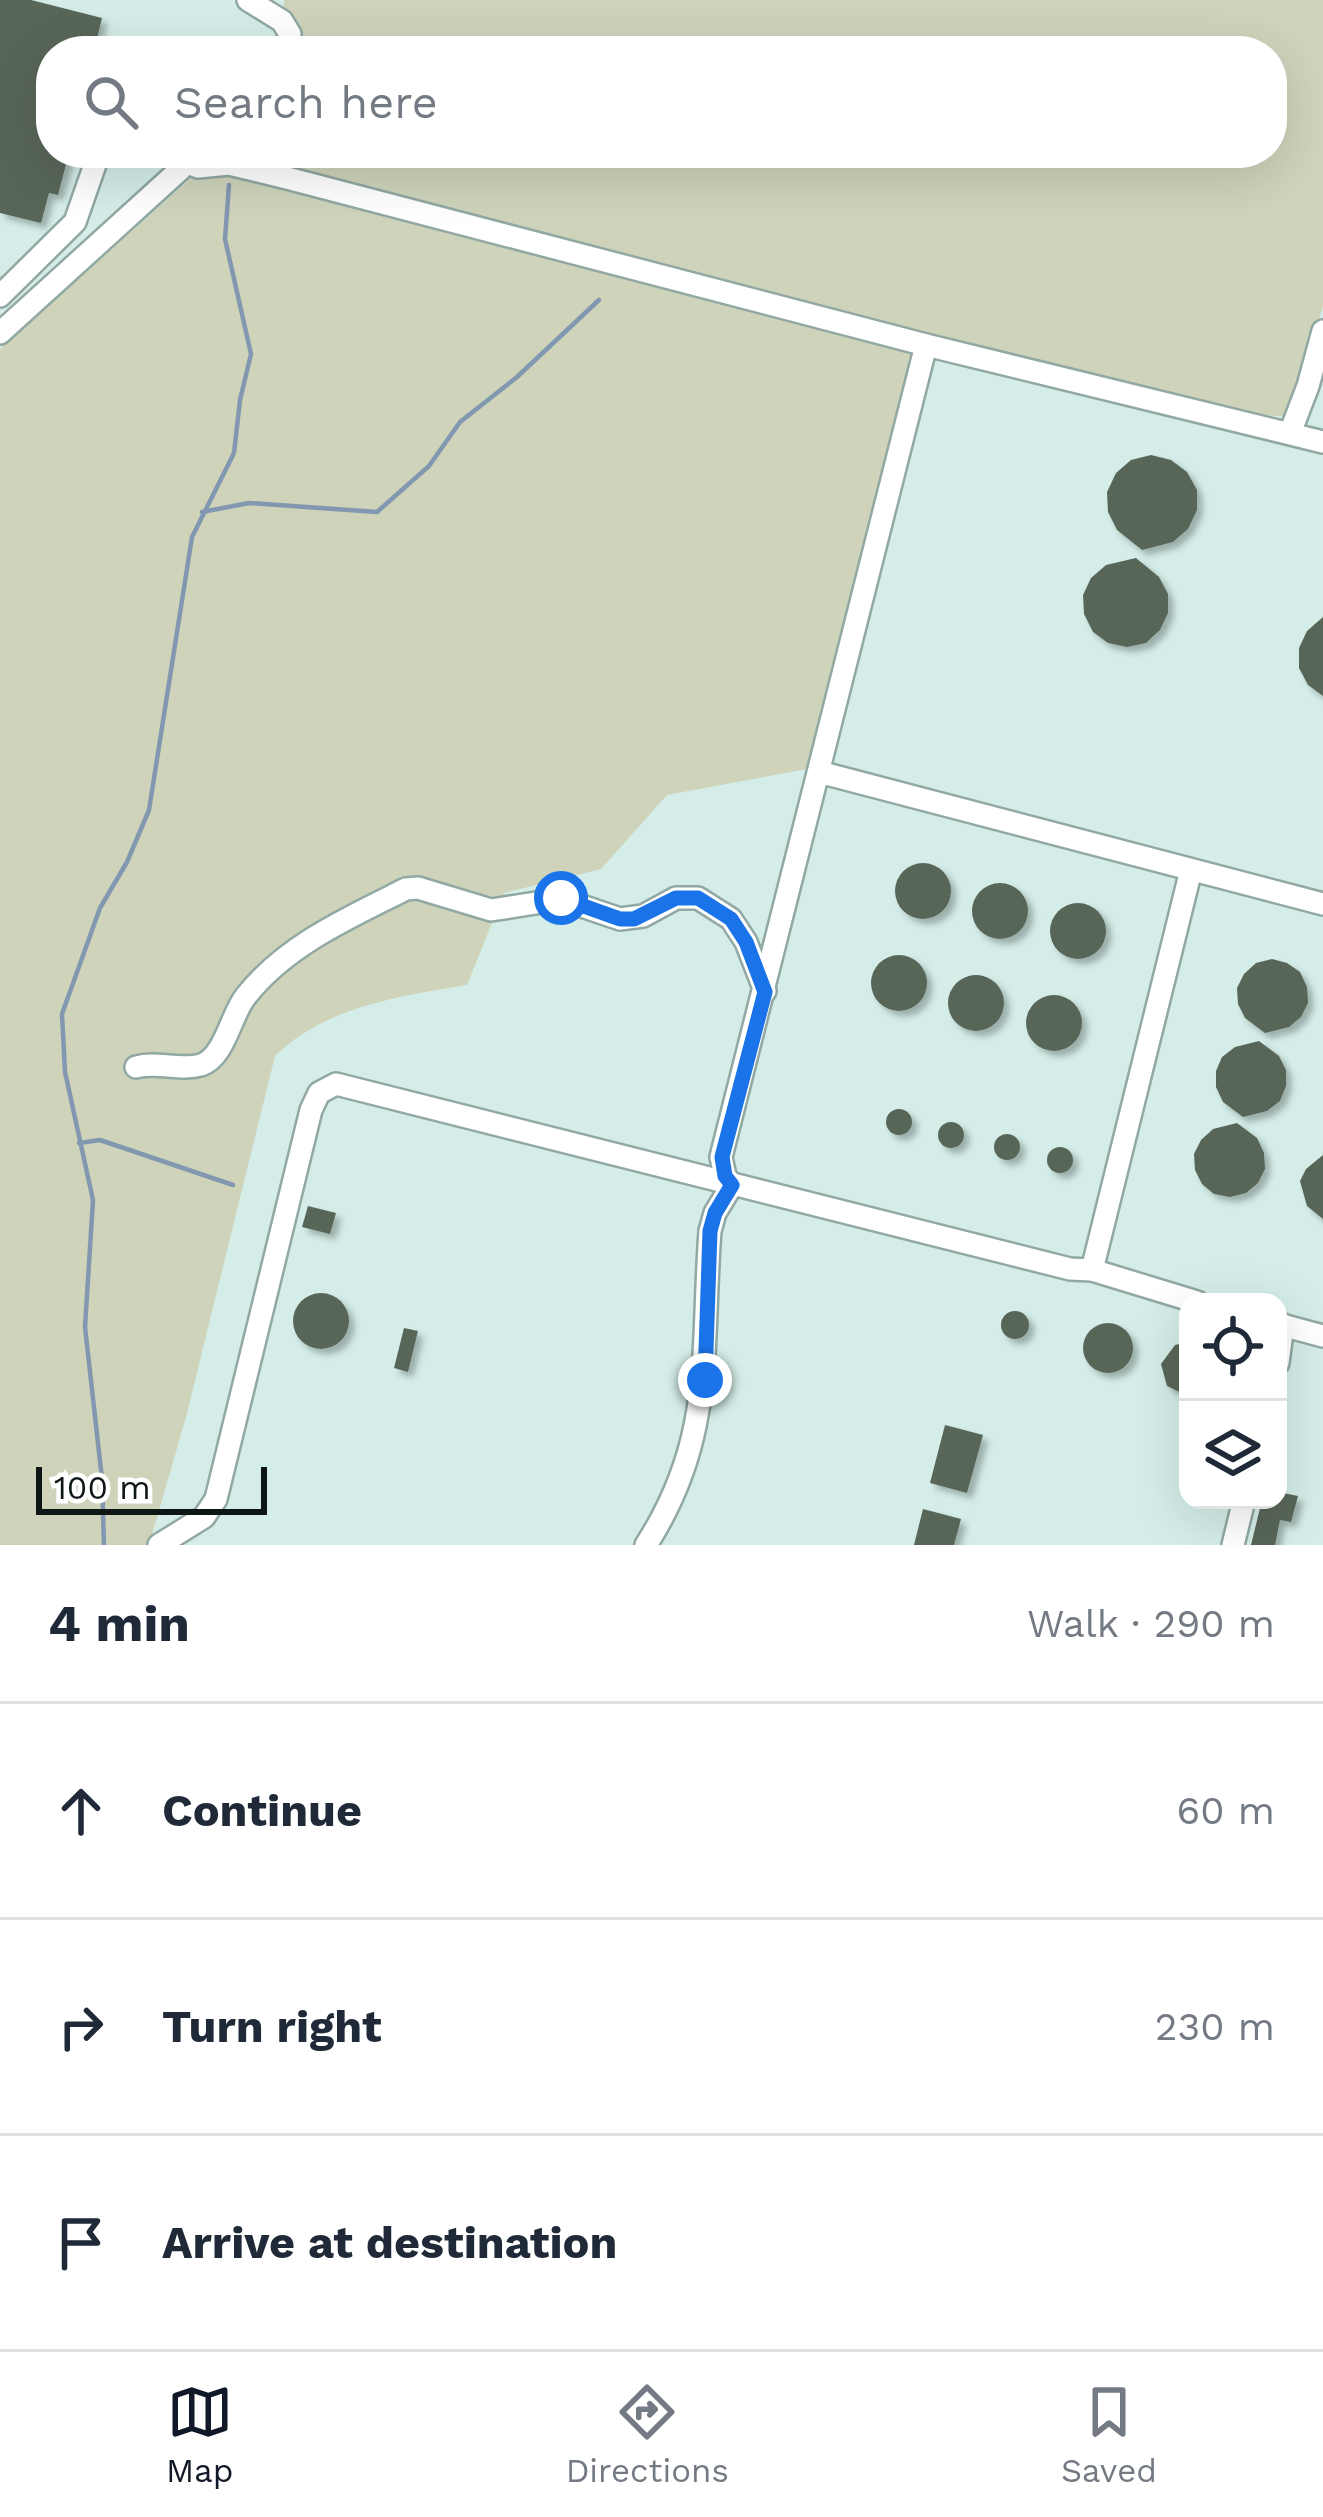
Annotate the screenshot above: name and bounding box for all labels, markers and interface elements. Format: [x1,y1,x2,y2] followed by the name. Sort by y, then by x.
[36,36,1287,168] search box
[78,69,144,135] icon: search
[174,76,438,129] text: Search here
[534,871,588,925] route start
[1179,1293,1287,1509] map controls
[1179,1293,1287,1401] button: locate
[678,1353,732,1407] route end
[1179,1401,1287,1509] button: layers
[36,1461,267,1514] scale bar
[54,1468,151,1507] text: 100 m
[48,1594,190,1653] text: 4 min
[1027,1601,1275,1646] text: Walk · 290 m
[48,1778,114,1844] icon: ahead
[162,1784,362,1837] text: Continue
[1177,1788,1275,1833] text: 60 m
[48,1994,114,2060] icon: right
[162,2000,382,2053] text: Turn right
[1155,2004,1275,2049] text: 230 m
[48,2210,114,2276] icon: arrive
[162,2216,617,2269] text: Arrive at destination
[166,2379,233,2490] tab: Map
[566,2379,729,2490] tab: Directions
[1061,2379,1157,2490] tab: Saved

